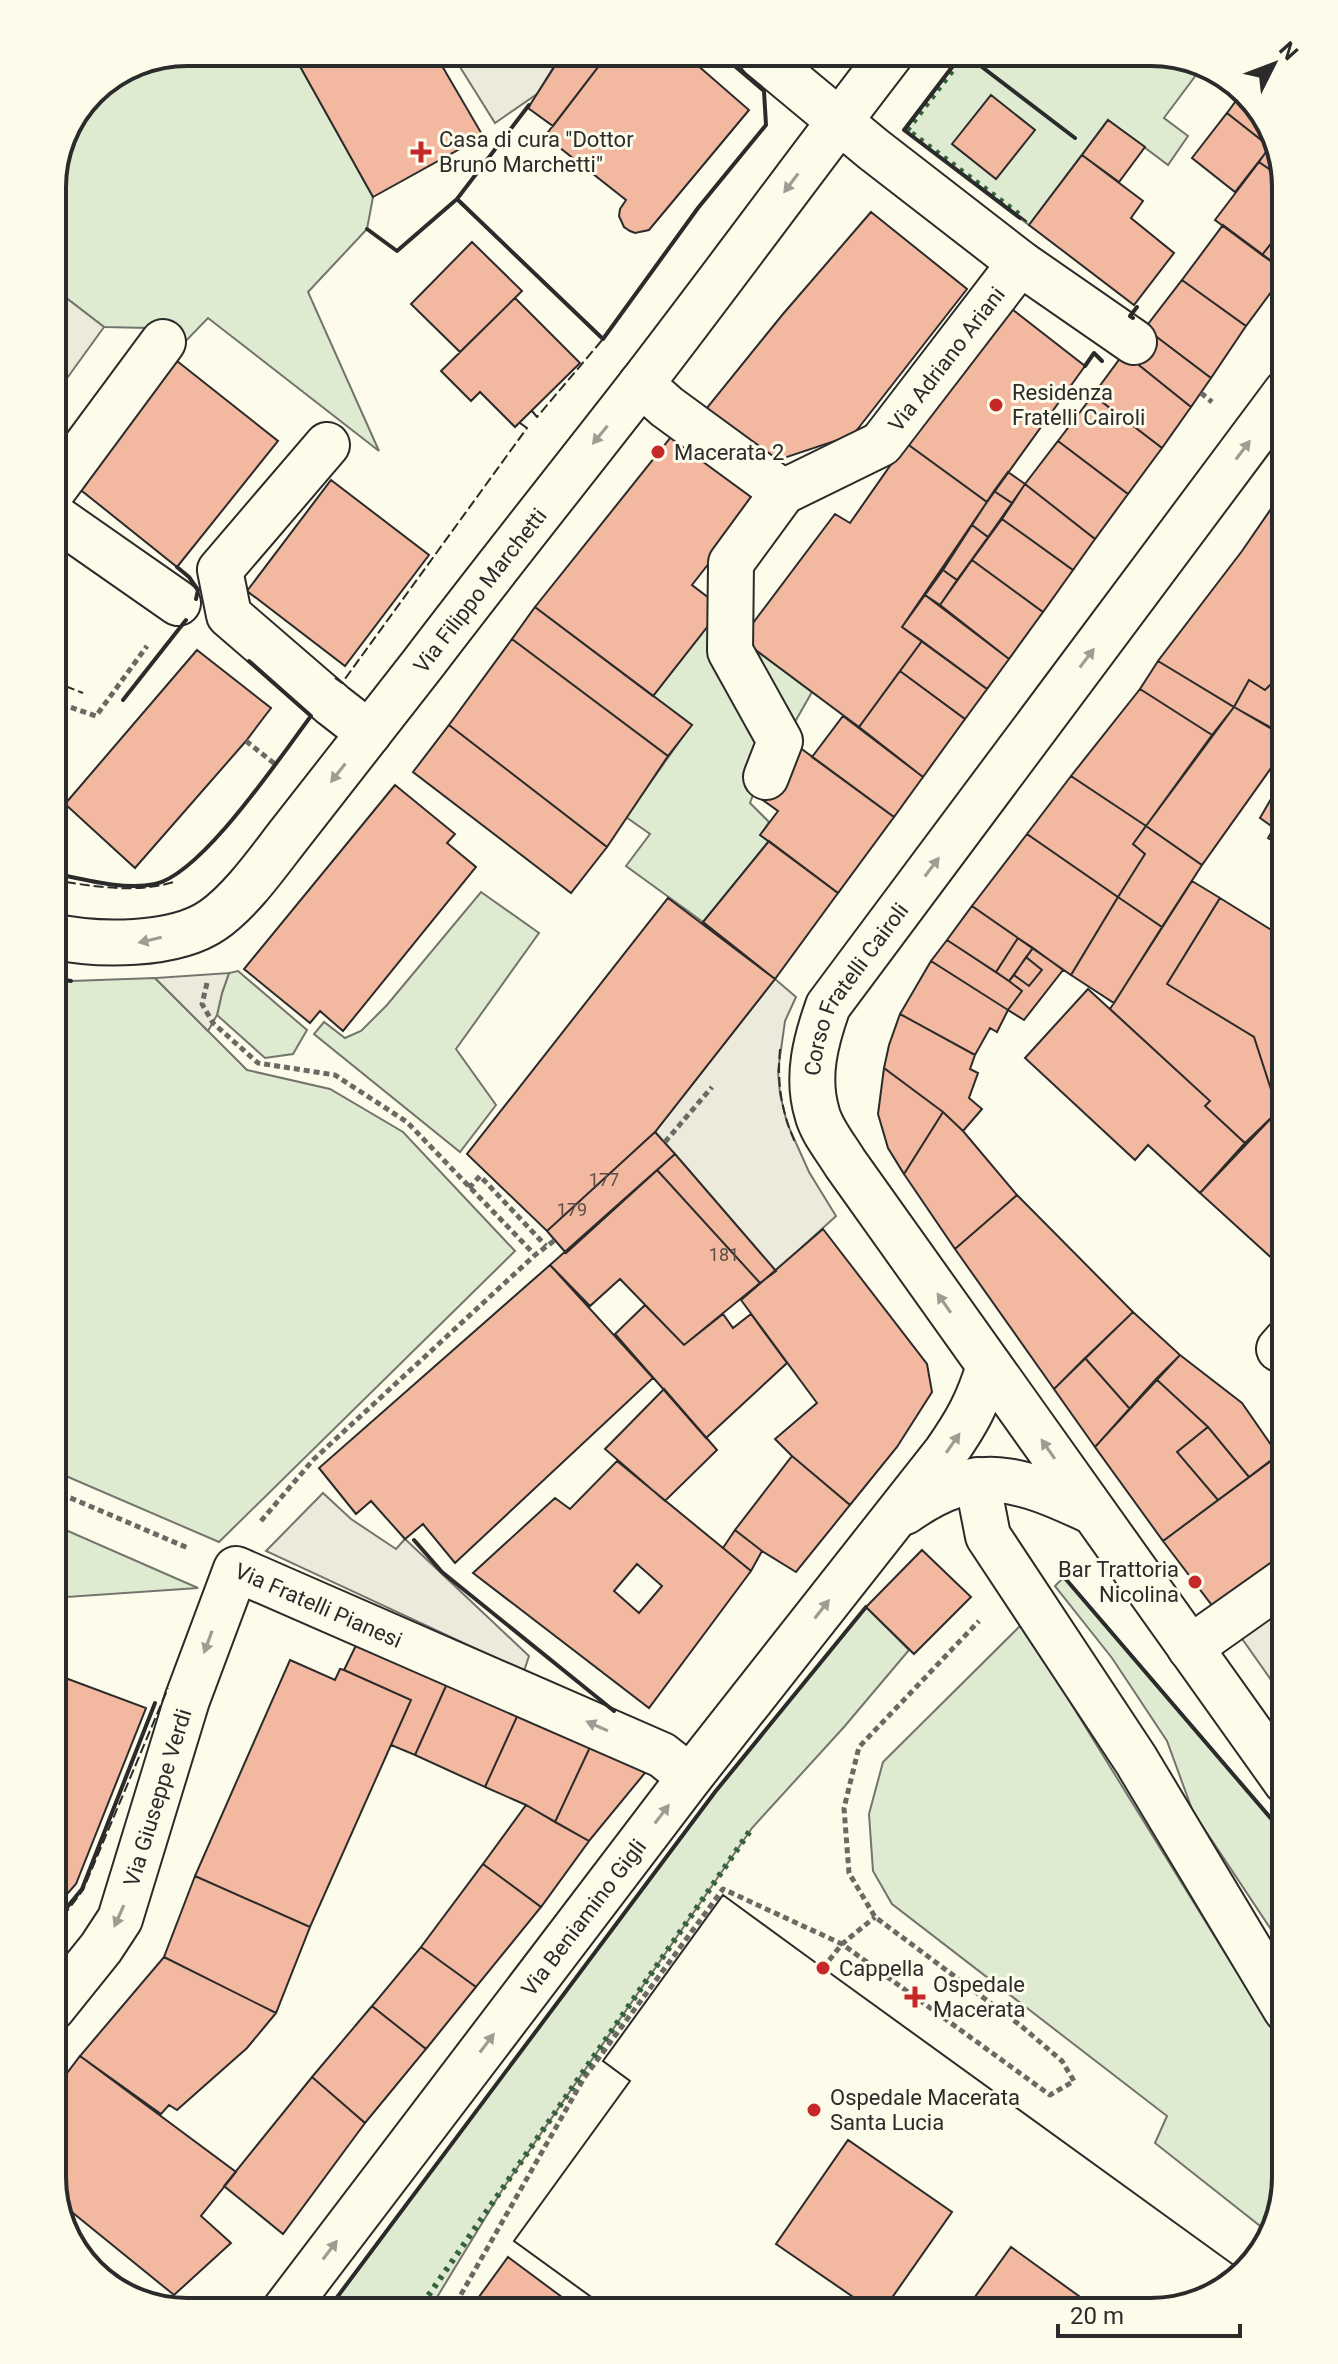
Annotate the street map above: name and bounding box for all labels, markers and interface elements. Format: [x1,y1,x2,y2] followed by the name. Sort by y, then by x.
[1234,24,1314,104] north arrow
[1274,37,1303,65] text: N
[439,127,634,177] place label: Casa di cura "Dottor Bruno Marchetti"
[410,141,432,163] marker: Casa di cura "Dottor Bruno Marchetti"
[784,173,800,193] one-way arrow
[883,282,1010,436] street label: Via Adriano Ariani
[1012,380,1145,430] place label: Residenza Fratelli Cairoli
[987,396,1005,414] marker: Residenza Fratelli Cairoli
[593,425,609,445] one-way arrow
[674,440,784,465] place label: Macerata 2
[1234,440,1250,460] one-way arrow
[649,443,667,461] marker: Macerata 2
[408,503,551,678] street label: Via Filippo Marchetti
[1079,648,1095,669] one-way arrow
[330,763,347,783] one-way arrow
[923,857,939,877] one-way arrow
[800,898,913,1077] street label: Corso Fratelli Cairoli
[137,934,162,947] one-way arrow
[589,1169,619,1190] house number: 177
[557,1199,587,1220] house number: 179
[709,1244,739,1265] house number: 181
[937,1292,952,1313] one-way arrow
[945,1432,960,1453] one-way arrow
[1041,1438,1056,1459] one-way arrow
[1058,1557,1179,1607] place label: Bar Trattoria Nicolina
[231,1558,406,1653] street label: Via Fratelli Pianesi
[1186,1573,1204,1591] marker: Bar Trattoria Nicolina
[813,1599,829,1619] one-way arrow
[201,1630,213,1654] one-way arrow
[118,1706,196,1889] street label: Via Giuseppe Verdi
[586,1720,609,1733] one-way arrow
[653,1804,669,1824] one-way arrow
[516,1834,651,2000] street label: Via Beniamino Gigli
[113,1904,126,1928] one-way arrow
[839,1956,924,1981] place label: Cappella
[814,1959,832,1977] marker: Cappella
[933,1972,1026,2022] place label: Ospedale Macerata
[904,1986,926,2008] marker: Ospedale Macerata
[479,2033,495,2053] one-way arrow
[830,2085,1020,2135] place label: Ospedale Macerata Santa Lucia
[805,2101,823,2119] marker: Ospedale Macerata Santa Lucia
[321,2240,337,2260] one-way arrow
[1058,2288,1240,2338] scale bar
[1070,2302,1124,2330] text: 20 m

